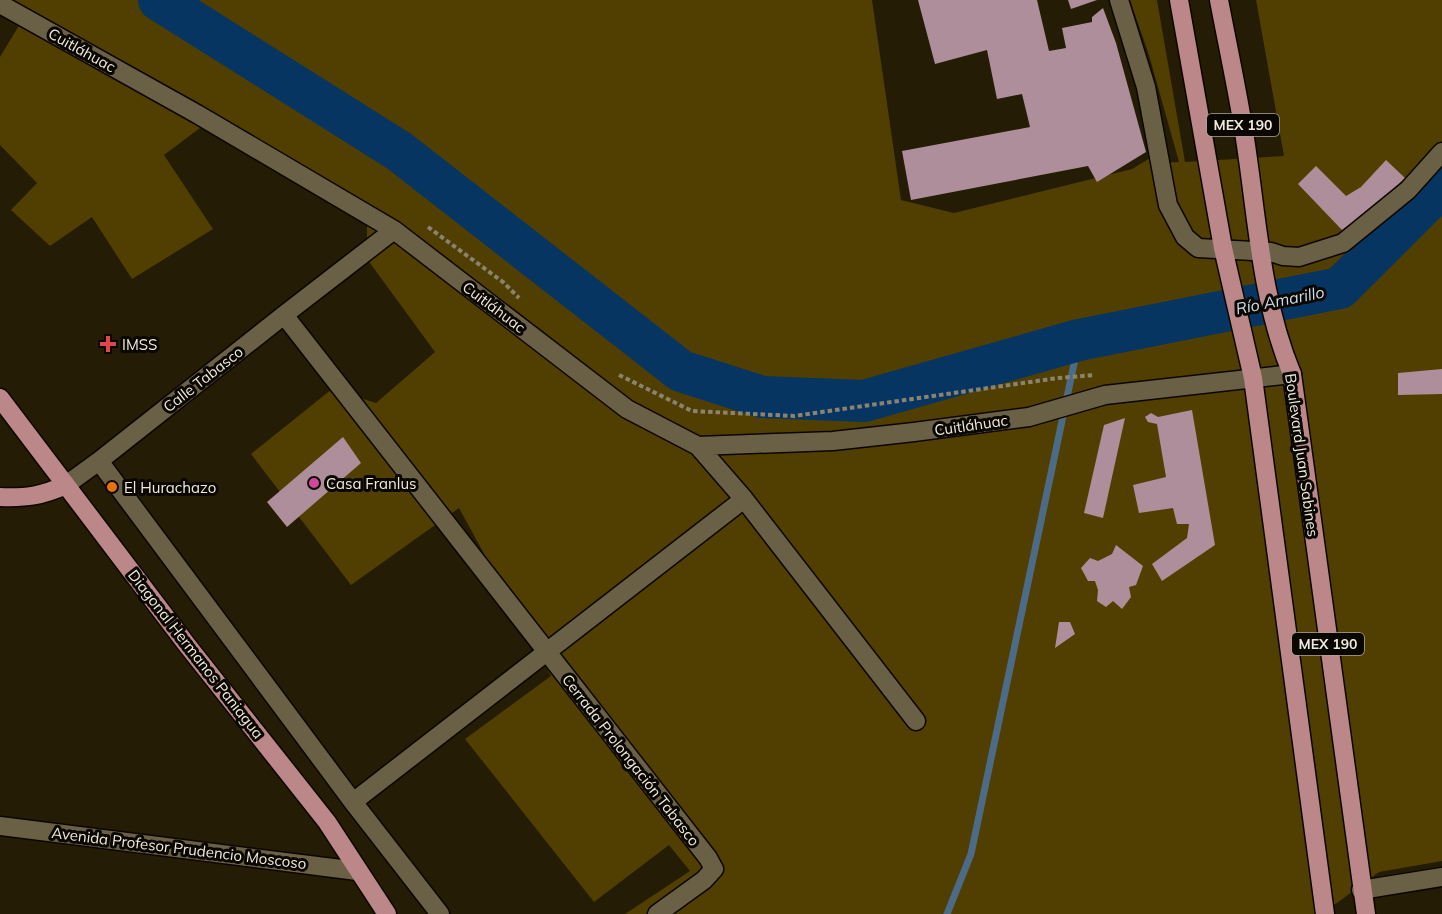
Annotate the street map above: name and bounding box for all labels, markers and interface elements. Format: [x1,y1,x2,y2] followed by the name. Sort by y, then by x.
[45,24,119,76] street label: Cuitláhuac
[1207,114,1279,136] road number: MEX 190
[459,277,529,337] street label: Cuitláhuac
[1234,282,1326,318] water label: Río Amarillo
[99,335,117,353] marker: IMSS
[122,335,157,354] place label: IMSS
[159,342,247,416] street label: Calle Tabasco
[1281,372,1323,538] street label: Boulevard Juan Sabines
[933,410,1009,440] street label: Cuitláhuac
[326,474,416,493] place label: Casa Franlus
[307,476,321,490] marker: Casa Franlus
[124,478,216,497] place label: El Hurachazo
[105,480,119,494] marker: El Hurachazo
[124,566,268,742] street label: Diagonal Hermanos Paniagua
[1292,633,1364,655] road number: MEX 190
[558,670,704,850] street label: Cerrada Prolongación Tabasco
[50,823,308,873] street label: Avenida Profesor Prudencio Moscoso

